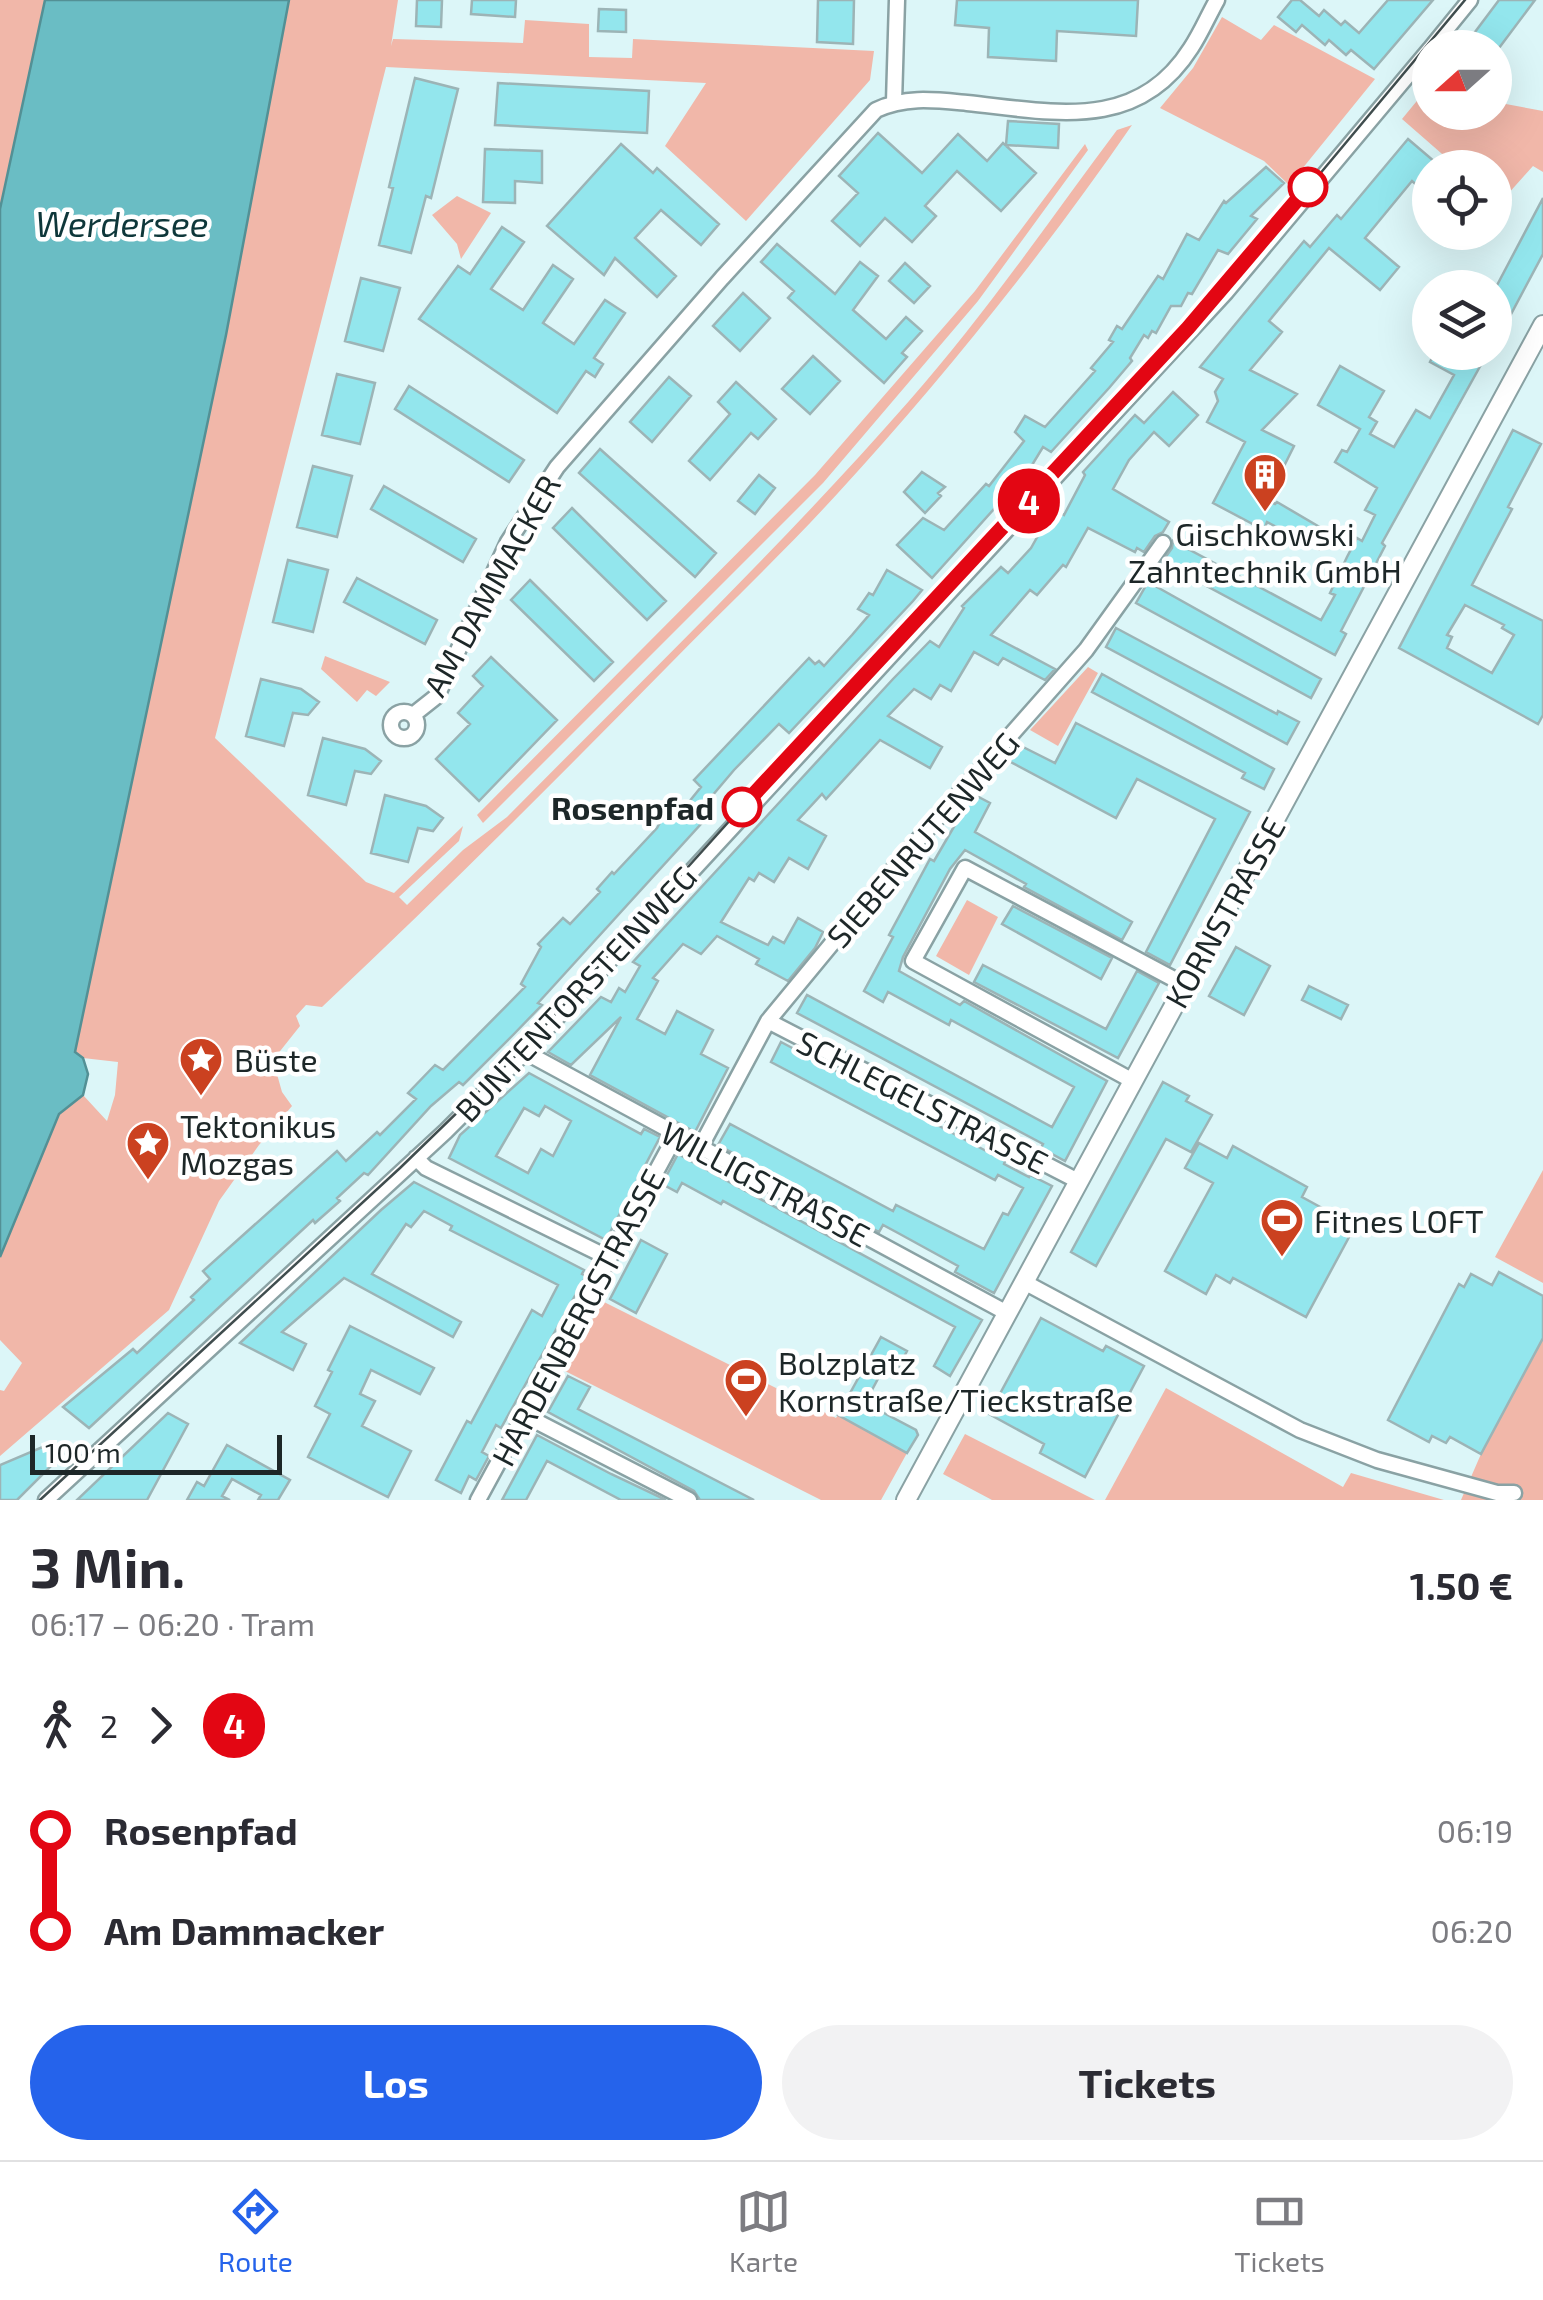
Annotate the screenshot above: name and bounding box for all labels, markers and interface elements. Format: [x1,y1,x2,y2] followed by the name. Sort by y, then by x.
[1412,30,1512,130] north arrow
[1412,30,1512,370] map controls
[1412,150,1512,250] button: locate
[1289,168,1327,206] unlabelled marker
[36,202,208,244] water label: Werdersee
[1412,270,1512,370] button: layers
[1242,452,1288,513] building icon: Gischkowski Zahntechnik GmbH
[415,468,567,702] street label: AM DAMMACKER
[996,468,1062,534] line badge: 4
[1018,480,1040,522] text: 4
[1128,514,1402,589] place label: Gischkowski Zahntechnik GmbH
[818,724,1026,954] street label: SIEBENRUTENWEG
[551,788,714,826] place label: Rosenpfad
[723,788,761,826] marker: Rosenpfad
[1156,810,1292,1014] street label: KORNSTRASSE
[447,857,703,1129] street label: BUNTENTORSTEINWEG
[791,1021,1055,1181] street label: SCHLEGELSTRASSE
[178,1036,224,1097] place icon: Büste
[234,1040,318,1078] place label: Büste
[180,1106,336,1181] place label: Tektonikus Mozgas
[655,1112,877,1254] street label: WILLIGSTRASSE
[125,1120,171,1181] place icon: Tektonikus Mozgas
[483,1162,671,1472] street label: HARDENBERGSTRASSE
[1259,1197,1305,1258] sports icon: Fitnes LOFT
[1314,1201,1484,1239] place label: Fitnes LOFT
[778,1343,1134,1418] place label: Bolzplatz Kornstraße/Tieckstraße
[723,1357,769,1418] sports icon: Bolzplatz Kornstraße/Tieckstraße
[30,1430,282,1474] scale bar
[45,1435,121,1469] text: 100 m
[30,1533,185,1599] text: 3 Min.
[1410,1562,1513,1608] text: 1.50 €
[30,1604,315,1642] text: 06:17 – 06:20 · Tram
[30,1698,85,1753] icon: walk
[133,1698,188,1753] icon: forward
[223,1704,245,1746] text: 4
[100,1706,118,1744] text: 2
[104,1807,298,1853] text: Rosenpfad
[1437,1811,1513,1849] text: 06:19
[104,1907,384,1953] text: Am Dammacker
[1431,1911,1513,1949] text: 06:20
[30,2025,762,2140] button: Los
[782,2025,1513,2140] button: Tickets
[218,2184,293,2278] tab: Route
[729,2184,798,2278] tab: Karte
[1234,2184,1325,2278] tab: Tickets

